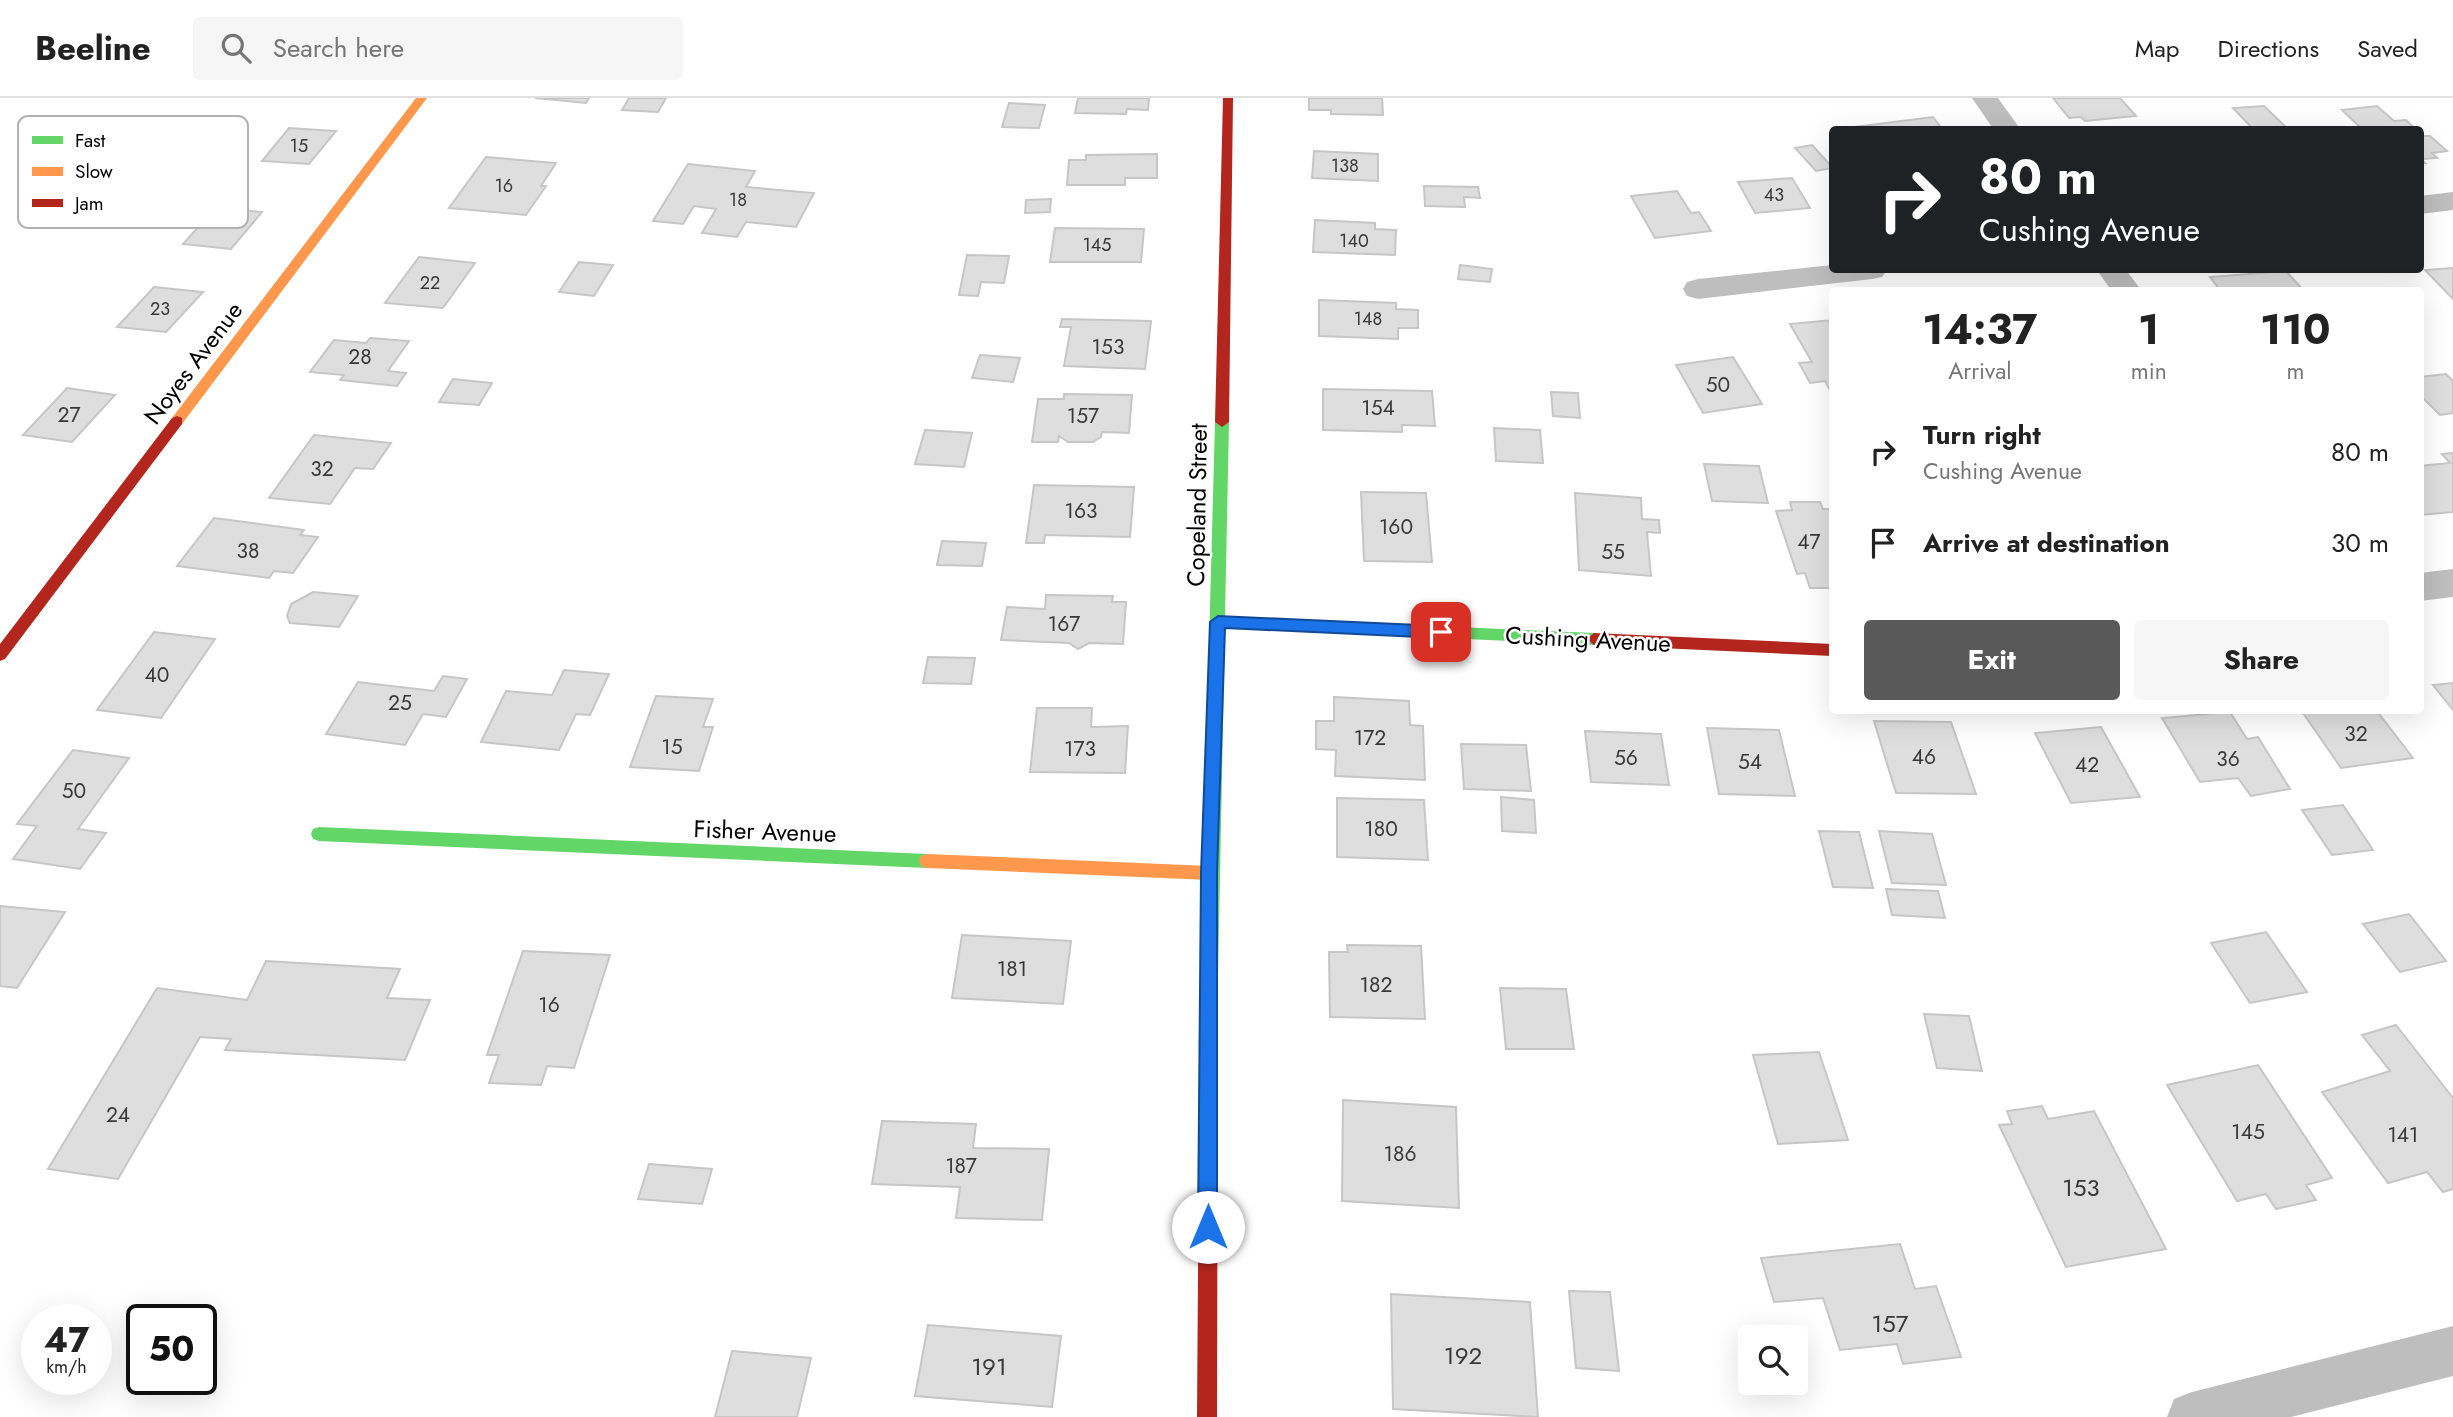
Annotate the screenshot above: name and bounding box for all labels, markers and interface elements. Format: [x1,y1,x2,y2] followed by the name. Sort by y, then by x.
[193,17,683,80] search box
[35,25,151,72] text: Beeline
[217,29,255,67] icon: search
[273,29,404,67] text: Search here
[2135,31,2180,66] text: Map
[2218,31,2319,66] text: Directions
[2357,31,2418,66] text: Saved
[18,116,248,228] legend
[75,127,106,154] text: Fast
[290,133,308,159] house number: 15
[1979,142,2097,212] text: 80 m
[1331,153,1359,179] house number: 138
[1864,154,1955,245] icon: right
[75,158,113,185] text: Slow
[495,173,513,199] house number: 16
[1764,182,1784,208] house number: 43
[729,187,747,213] house number: 18
[72,190,104,217] text: Jam
[1979,207,2200,253] text: Cushing Avenue
[1339,228,1369,254] house number: 140
[1083,232,1111,258] house number: 145
[420,270,440,296] house number: 22
[135,294,251,432] street label: Noyes Avenue
[150,296,170,322] house number: 23
[1922,299,2037,360] text: 14:37
[2138,299,2159,360] text: 1
[2260,299,2331,360] text: 110
[1354,306,1382,332] house number: 148
[1092,332,1124,362] house number: 153
[348,342,372,372] house number: 28
[1948,354,2012,388] text: Arrival
[2131,354,2167,388] text: min
[2286,354,2304,388] text: m
[1706,370,1730,400] house number: 50
[1361,393,1395,423] house number: 154
[58,400,80,430] house number: 27
[1067,401,1099,431] house number: 157
[1923,416,2041,454] text: Turn right
[1178,423,1216,587] street label: Copeland Street
[1864,433,1902,471] icon: right
[2331,433,2389,471] text: 80 m
[310,454,334,484] house number: 32
[1923,454,2082,488] text: Cushing Avenue
[1064,496,1098,526] house number: 163
[1379,512,1413,542] house number: 160
[1864,524,1902,562] icon: arrive
[1923,524,2170,562] text: Arrive at destination
[2331,524,2389,562] text: 30 m
[1797,527,1821,557] house number: 47
[237,536,259,566] house number: 38
[1601,537,1625,567] house number: 55
[1411,602,1471,662] pin
[1048,609,1080,639] house number: 167
[1422,613,1460,651] icon: arrive
[1504,617,1672,661] street label: Cushing Avenue
[1864,620,2120,700] button: Exit
[2134,620,2389,700] button: Share
[145,660,169,690] house number: 40
[388,688,412,718] house number: 25
[2344,719,2368,749] house number: 32
[1354,723,1386,753] house number: 172
[661,732,683,762] house number: 15
[1064,734,1096,764] house number: 173
[1912,742,1936,772] house number: 46
[1614,743,1638,773] house number: 56
[2216,744,2240,774] house number: 36
[1738,747,1762,777] house number: 54
[2075,750,2099,780] house number: 42
[62,776,86,806] house number: 50
[693,811,837,851] street label: Fisher Avenue
[1364,814,1398,844] house number: 180
[997,954,1027,984] house number: 181
[1360,970,1392,1000] house number: 182
[538,990,560,1020] house number: 16
[106,1100,130,1130] house number: 24
[2231,1117,2265,1147] house number: 145
[2387,1120,2419,1150] house number: 141
[1383,1139,1417,1169] house number: 186
[945,1151,977,1181] house number: 187
[2062,1170,2100,1205] house number: 153
[1171,1190,1245,1264] position arrow
[126,1304,217,1395] speed limit sign: 50
[1872,1306,1909,1341] house number: 157
[44,1315,89,1365] text: 47
[1738,1325,1808,1395] map controls
[1738,1325,1808,1395] button: search
[1444,1338,1482,1373] house number: 192
[971,1349,1007,1384] house number: 191
[46,1354,87,1380] text: km/h

